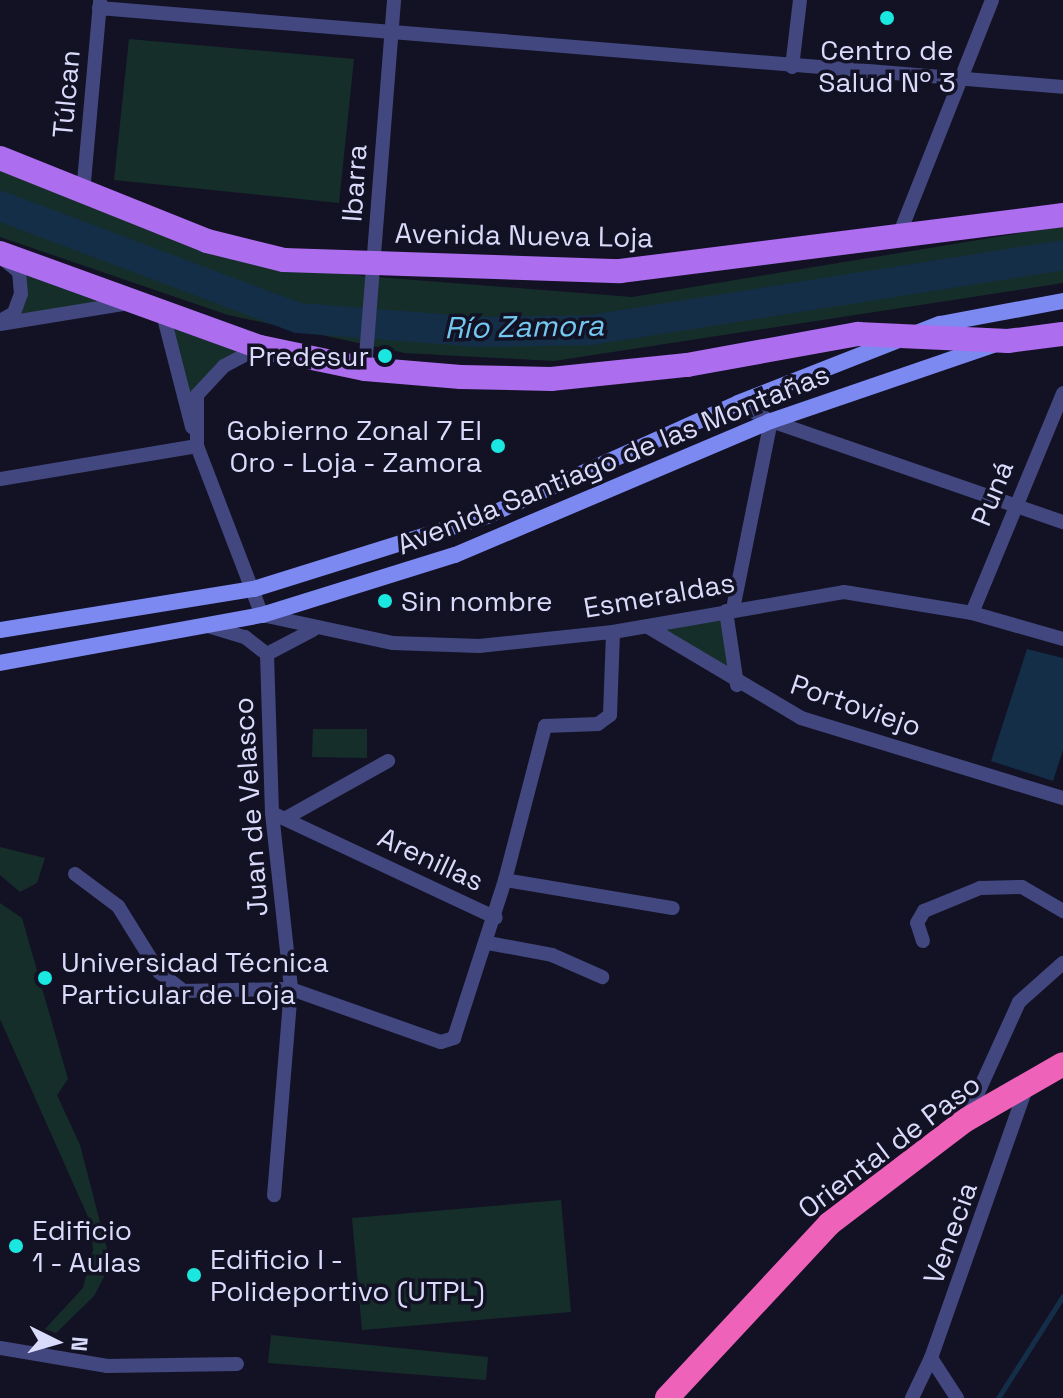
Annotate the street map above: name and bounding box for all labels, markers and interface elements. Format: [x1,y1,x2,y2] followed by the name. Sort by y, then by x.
[876,7,898,29] marker: Centro de Salud Nº 3
[818,33,956,99] place label: Centro de Salud Nº 3
[45,49,87,139] street label: Túlcan
[335,143,373,223] street label: Ibarra
[394,216,654,254] street label: Avenida Nueva Loja
[444,308,604,346] water label: Río Zamora
[248,339,369,373] place label: Predesur
[376,347,394,365] marker: Predesur
[392,357,834,561] street label: Avenida Santiago de las Montañas
[226,413,482,479] place label: Gobierno Zonal 7 El Oro - Loja - Zamora
[489,437,507,455] marker: Gobierno Zonal 7 El Oro - Loja - Zamora
[964,456,1020,530] street label: Puná
[581,565,737,625] street label: Esmeraldas
[401,584,553,618] place label: Sin nombre
[376,592,394,610] marker: Sin nombre
[786,667,926,743] street label: Portoviejo
[226,696,274,918] street label: Juan de Velasco
[373,820,489,898] street label: Arenillas
[61,945,329,1011] place label: Universidad Técnica Particular de Loja
[36,969,54,987] marker: Universidad Técnica Particular de Loja
[792,1067,986,1225] street label: Oriental de Paso
[916,1177,984,1289] street label: Venecia
[32,1213,143,1279] place label: Edificio 1 - Aulas
[7,1237,25,1255] marker: Edificio 1 - Aulas
[210,1242,485,1308] place label: Edificio I - Polideportivo (UTPL)
[185,1266,203,1284] marker: Edificio I - Polideportivo (UTPL)
[16,1302,96,1382] north arrow
[65,1336,94,1353] text: N

